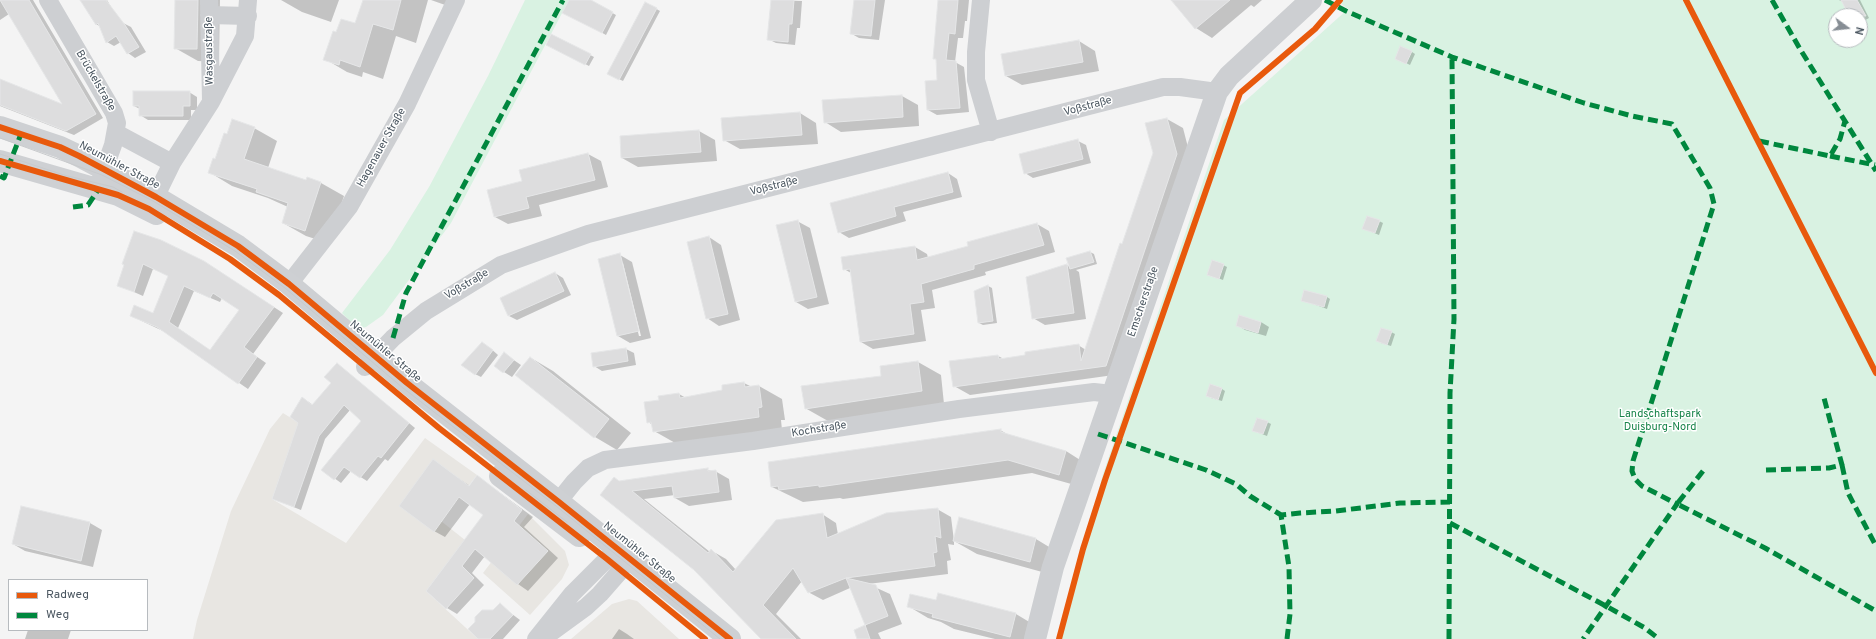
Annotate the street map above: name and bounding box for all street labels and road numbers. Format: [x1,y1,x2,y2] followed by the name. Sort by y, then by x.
[203,17,217,85] street label: Wasgaustraße
[72,48,118,114] street label: Brückelstraße
[1063,94,1113,120] street label: Voßstraße
[355,106,409,190] street label: Hagenauer Straße
[76,139,162,193] street label: Neumühler Straße
[749,175,799,199] street label: Voßstraße
[1126,265,1162,339] street label: Emscherstraße
[443,267,491,303] street label: Voßstraße
[346,318,424,386] street label: Neumühler Straße
[791,419,847,441] street label: Kochstraße
[600,520,678,586] street label: Neumühler Straße

